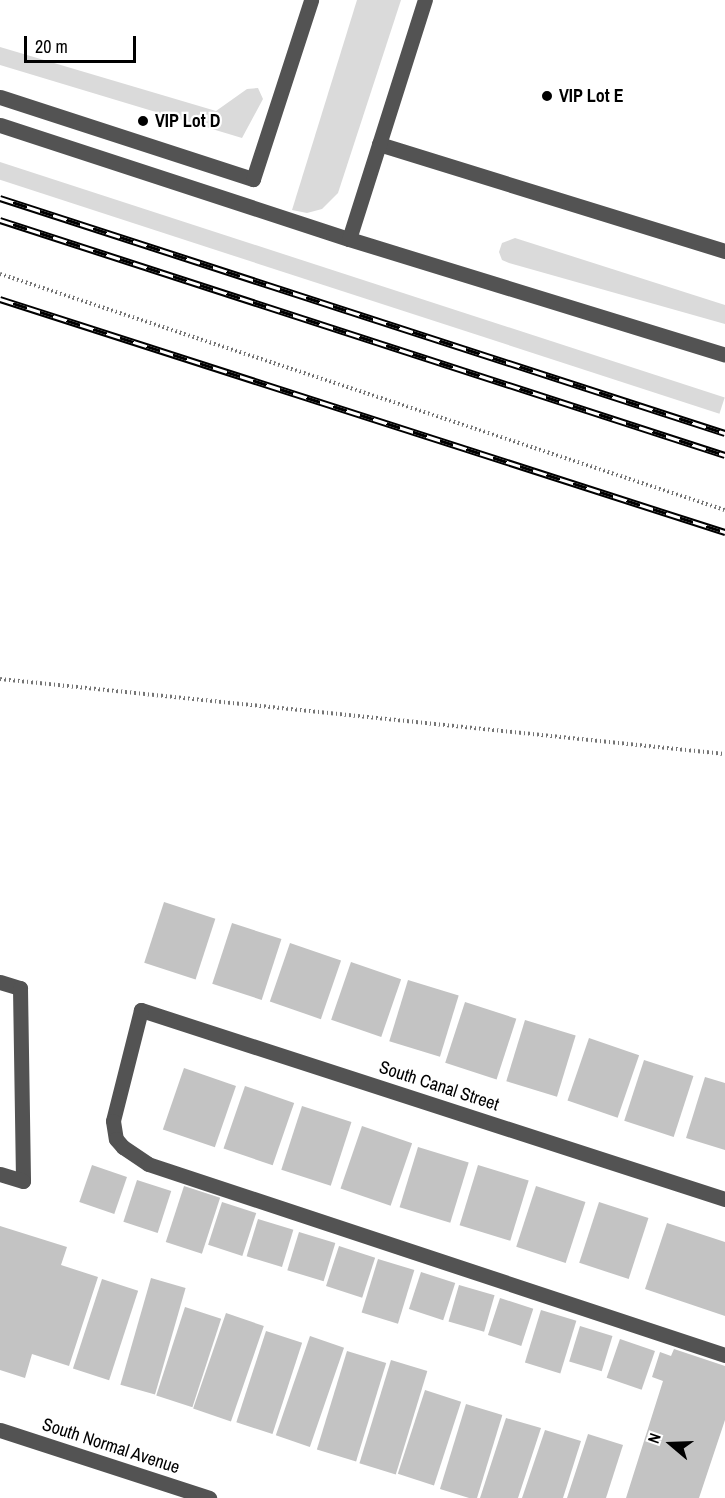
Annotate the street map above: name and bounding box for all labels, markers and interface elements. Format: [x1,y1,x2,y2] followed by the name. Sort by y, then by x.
[27,24,140,62] scale bar
[35,34,68,59] text: 20 m
[559,85,624,107] place label: VIP Lot E
[540,89,554,103] marker: VIP Lot E
[155,110,221,132] place label: VIP Lot D
[136,114,150,128] marker: VIP Lot D
[376,1056,502,1116] street label: South Canal Street
[39,1413,183,1479] street label: South Normal Avenue
[641,1414,701,1474] north arrow
[642,1430,666,1446] text: N

